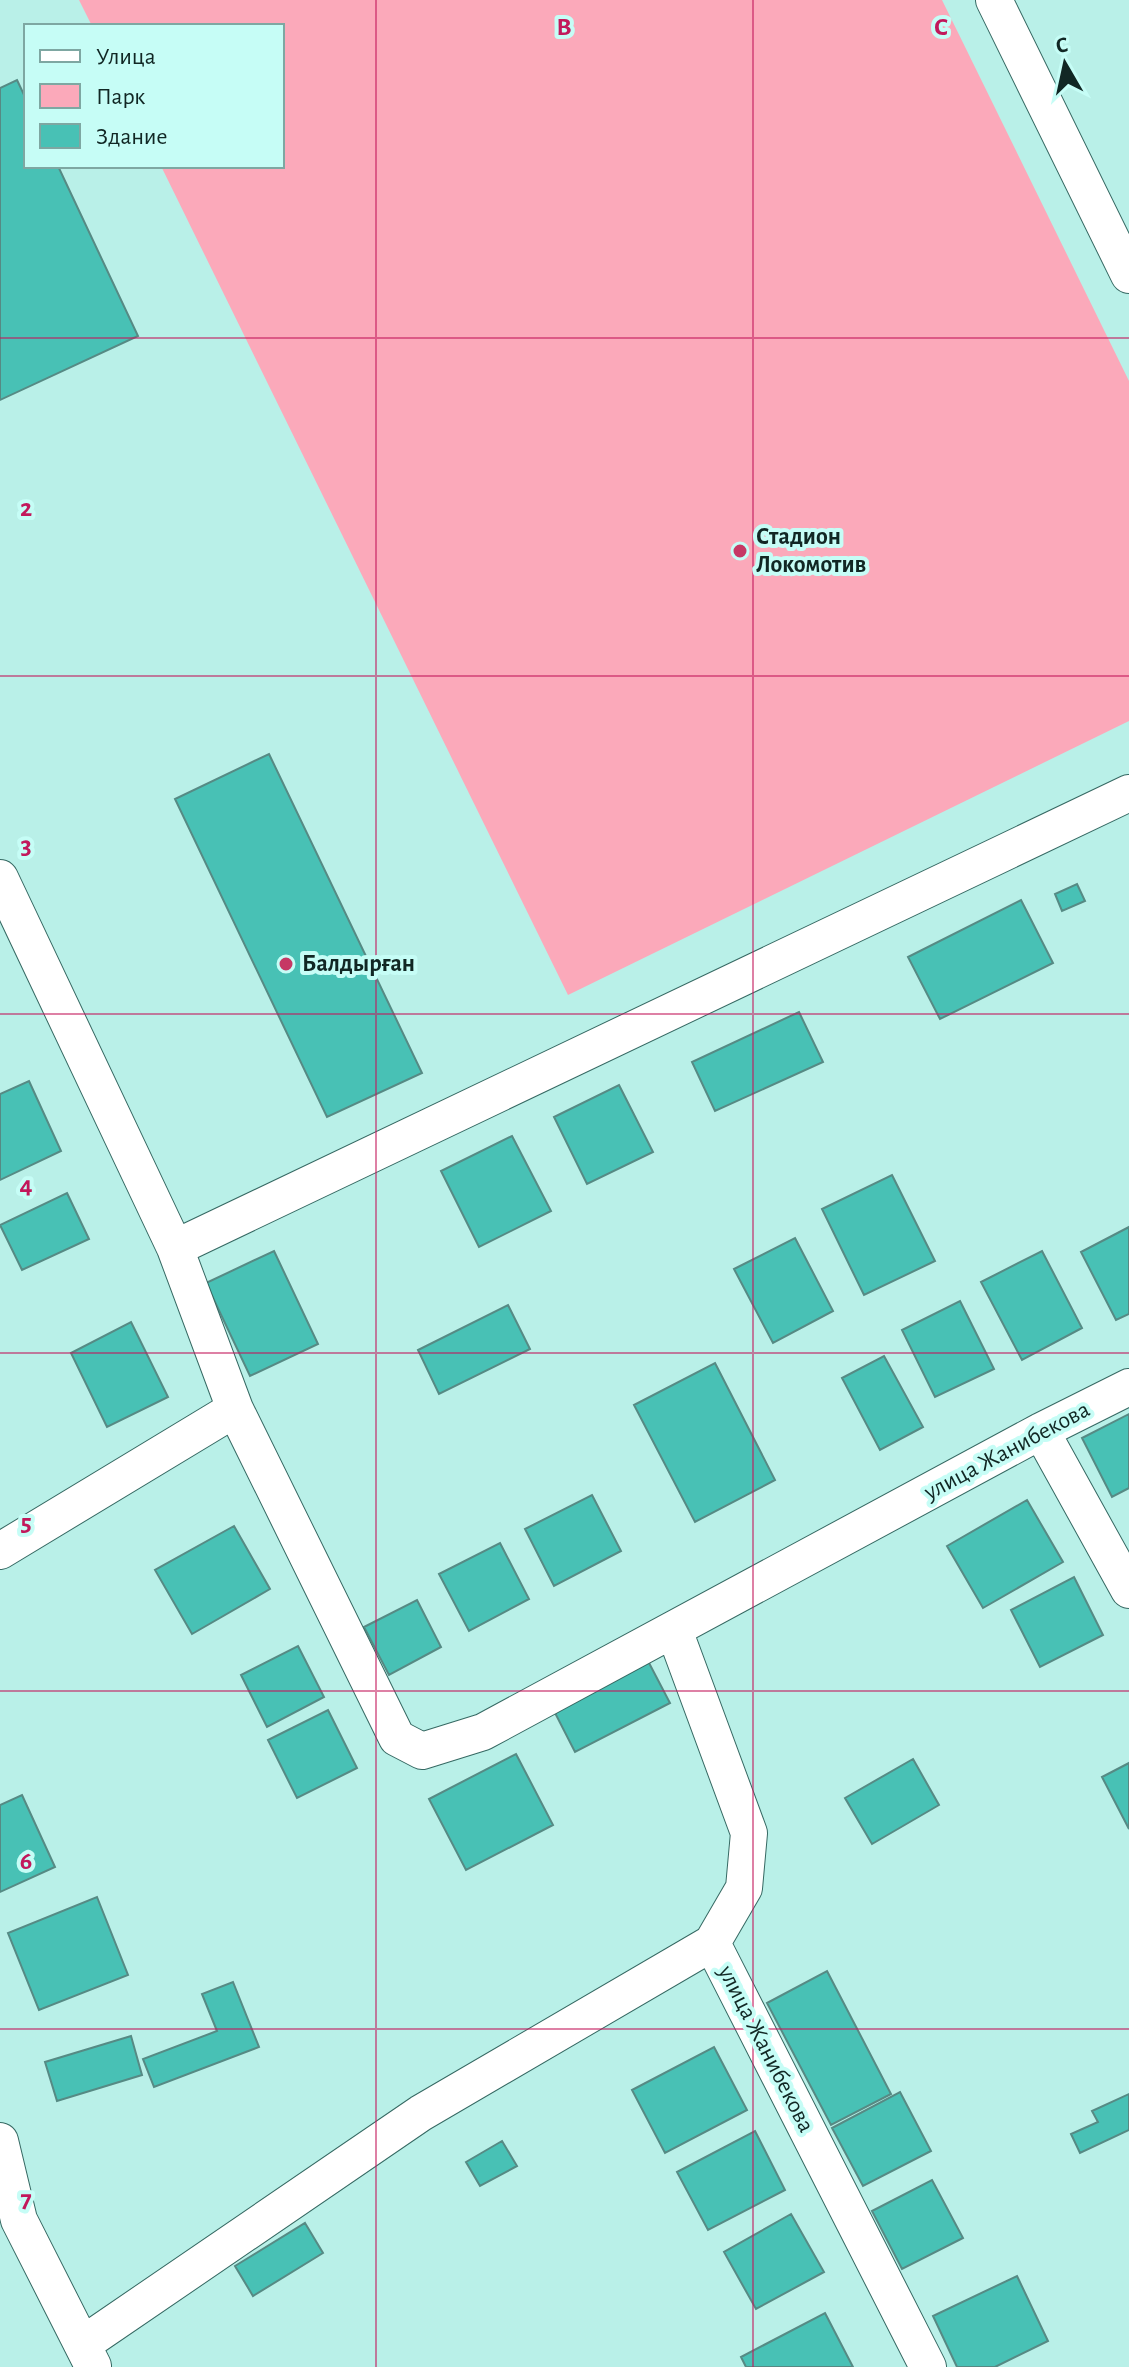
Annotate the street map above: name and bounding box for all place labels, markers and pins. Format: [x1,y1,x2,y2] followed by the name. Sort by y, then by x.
[756,525,866,577] place label: Стадион Локомотив
[731,542,749,560] marker: Стадион Локомотив
[302,952,415,976] place label: Балдырған
[277,955,295,973] marker: Балдырған

